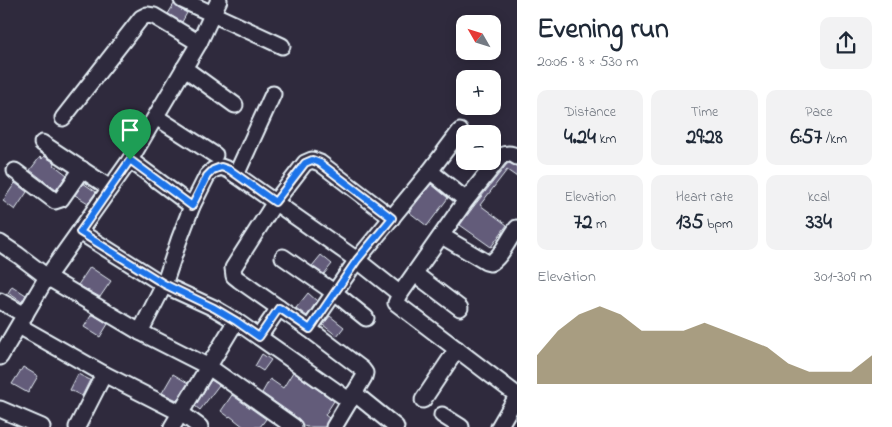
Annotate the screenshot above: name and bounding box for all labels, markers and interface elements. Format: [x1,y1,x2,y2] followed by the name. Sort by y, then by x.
[537,10,669,51] text: Evening run
[456,15,501,60] north arrow
[456,15,501,170] map controls
[820,17,872,69] button: share
[537,50,639,74] text: 20:06 · 8 × 530 m
[456,70,501,115] button: +
[564,102,616,123] text: Distance
[691,102,718,123] text: Time
[805,102,832,123] text: Pace
[109,109,151,160] pin
[116,116,144,144] icon: arrive
[564,123,596,153] text: 4.24
[686,123,723,153] text: 29:28
[791,123,822,153] text: 6:57
[456,125,501,170] button: −
[596,129,616,150] text: km
[822,129,847,150] text: /km
[564,187,616,208] text: Elevation
[676,187,733,208] text: Heart rate
[808,187,830,208] text: kcal
[573,208,593,238] text: 72
[676,208,703,238] text: 135
[806,208,832,238] text: 334
[593,214,607,235] text: m
[703,214,733,235] text: bpm
[537,265,596,289] text: Elevation
[814,265,872,289] text: 301–309 m

